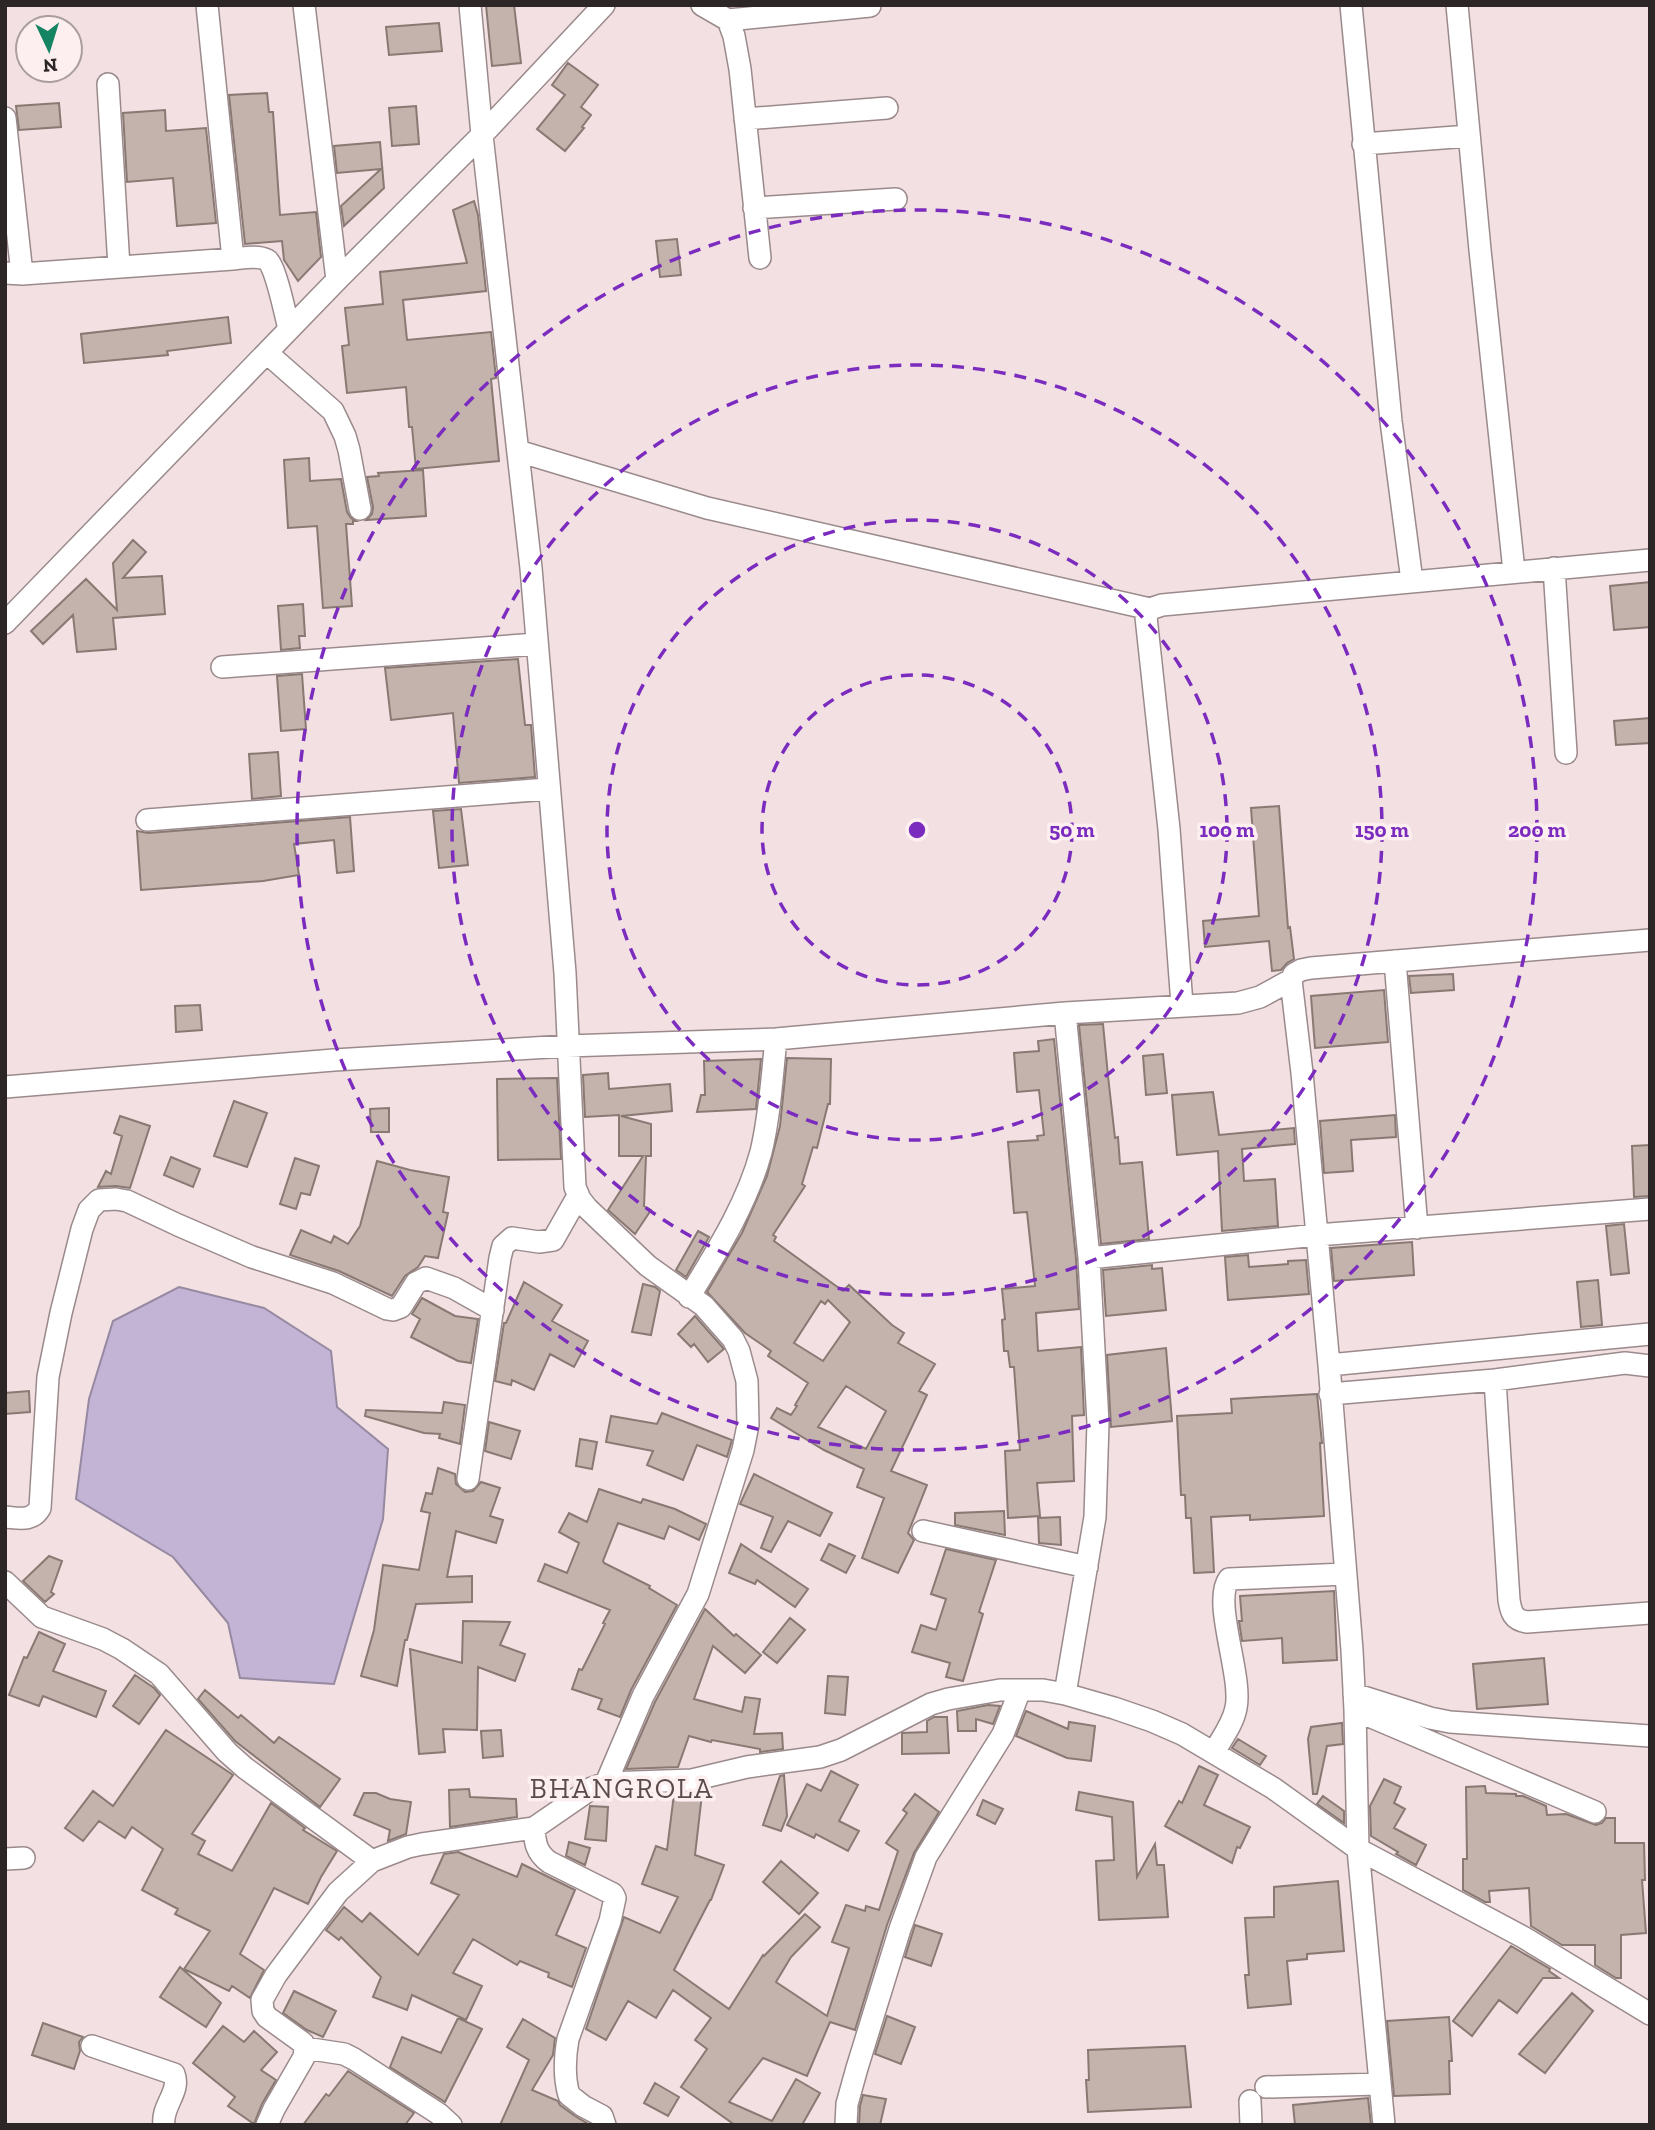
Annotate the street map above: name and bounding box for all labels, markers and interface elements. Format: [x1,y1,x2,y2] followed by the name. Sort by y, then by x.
[14,14,84,84] north arrow
[42,53,58,77] text: N
[1049,817,1095,842] text: 50 m
[1200,817,1255,842] text: 100 m
[1355,817,1410,842] text: 150 m
[1508,817,1566,842] text: 200 m
[905,818,929,842] centre of rings
[530,1772,714,1805] district label: BHANGROLA

